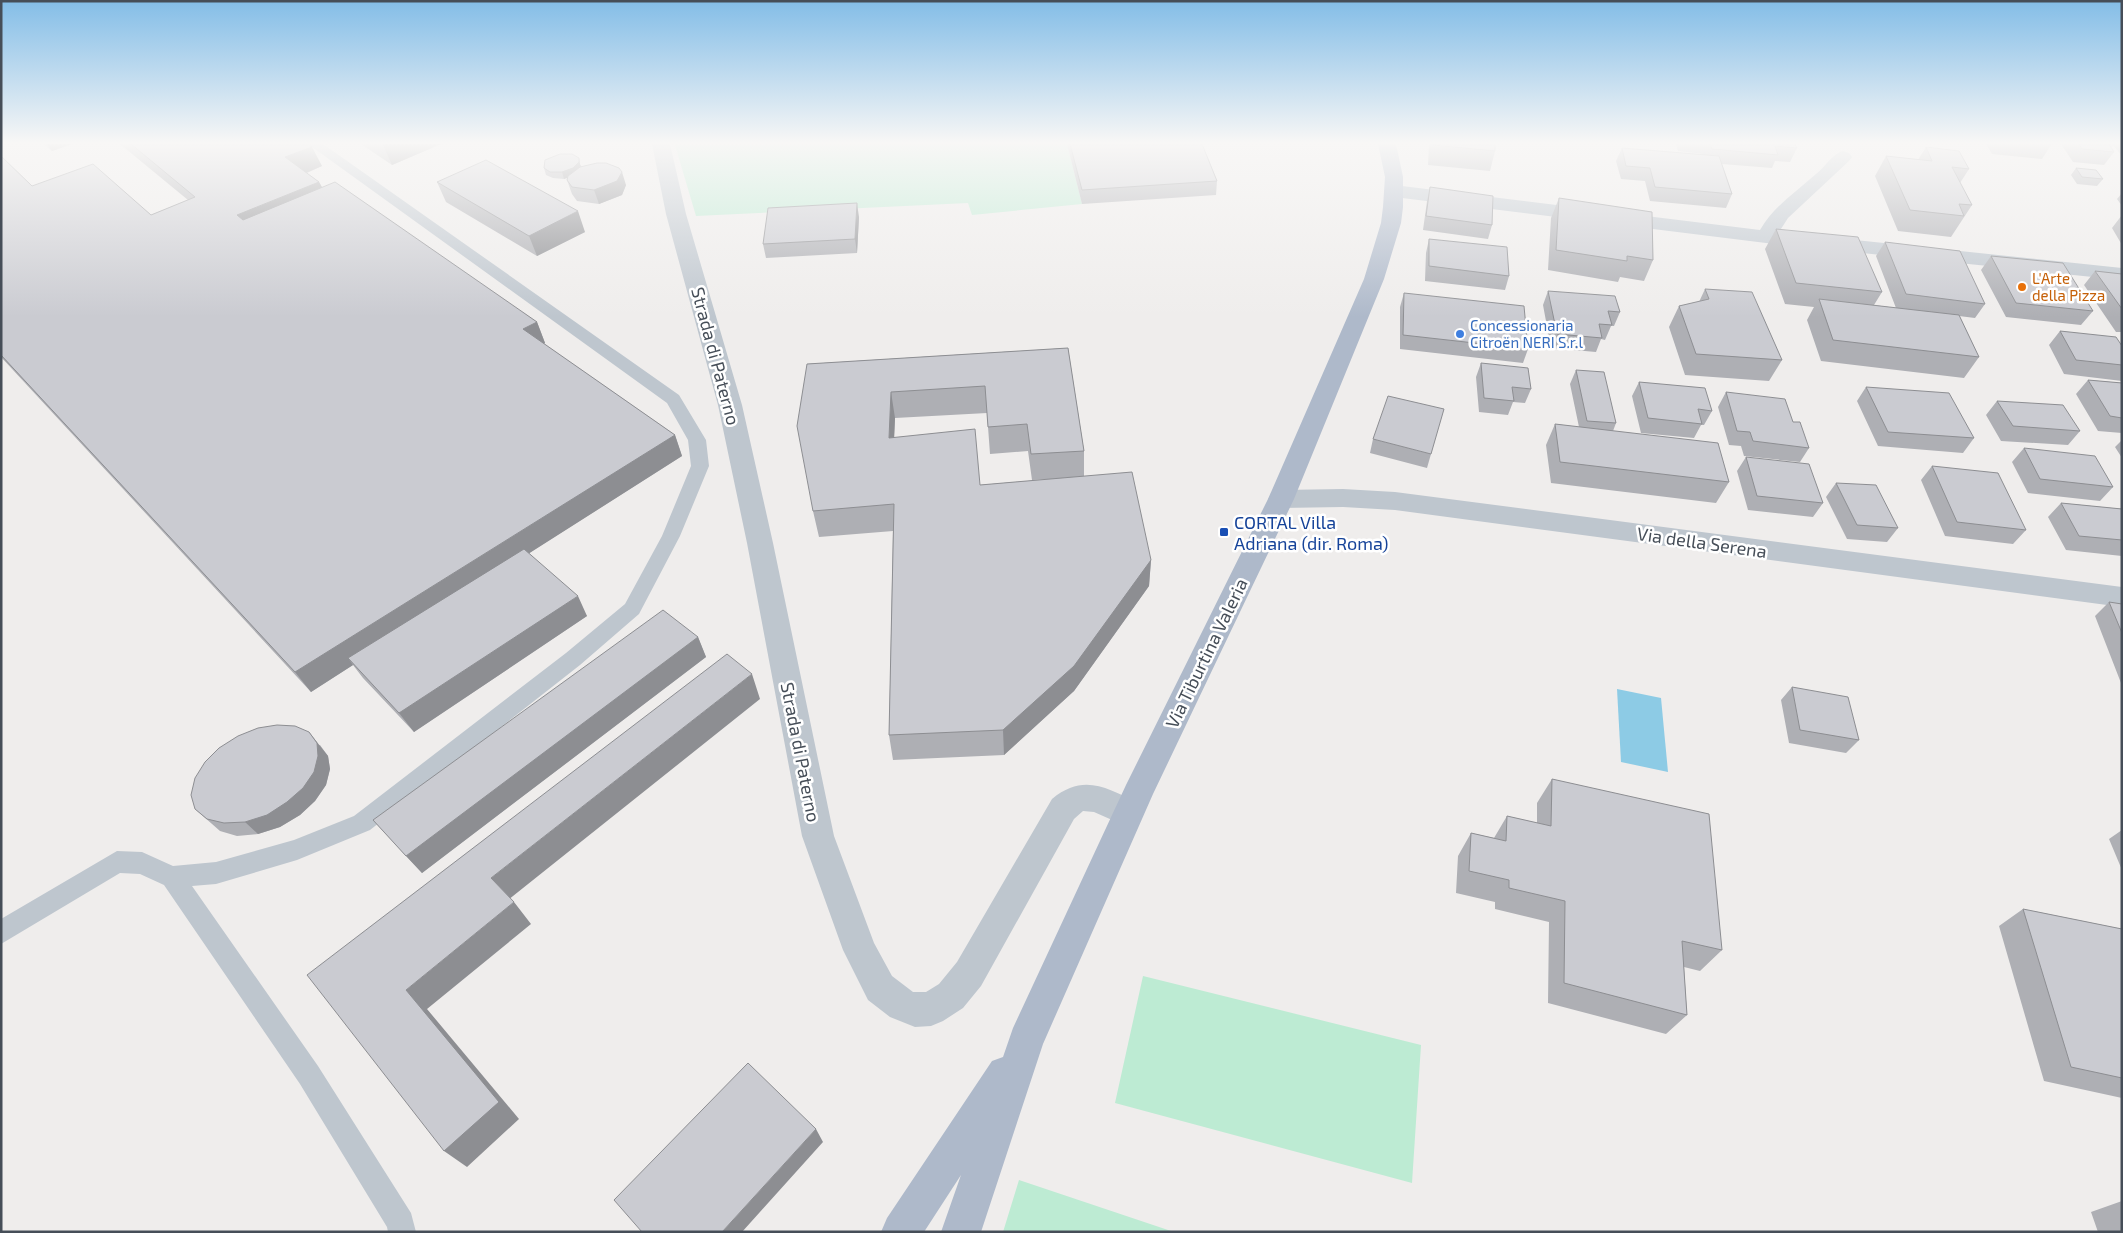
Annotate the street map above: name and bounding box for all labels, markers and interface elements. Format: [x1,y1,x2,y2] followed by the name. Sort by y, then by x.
[2032,269,2105,304] place label: L'Arte della Pizza
[2016,281,2028,293] marker: L'Arte della Pizza
[687,285,745,427] street label: Strada di Paterno
[1470,316,1583,351] place label: Concessionaria Citroën NERI S.r.l
[1454,328,1466,340] marker: Concessionaria Citroën NERI S.r.l
[1234,511,1389,554] place label: CORTAL Villa Adriana (dir. Roma)
[1636,522,1768,562] street label: Via della Serena
[1218,526,1230,538] marker: CORTAL Villa Adriana (dir. Roma)
[1160,575,1252,731] street label: Via Tiburtina Valeria
[777,680,825,824] street label: Strada di Paterno

